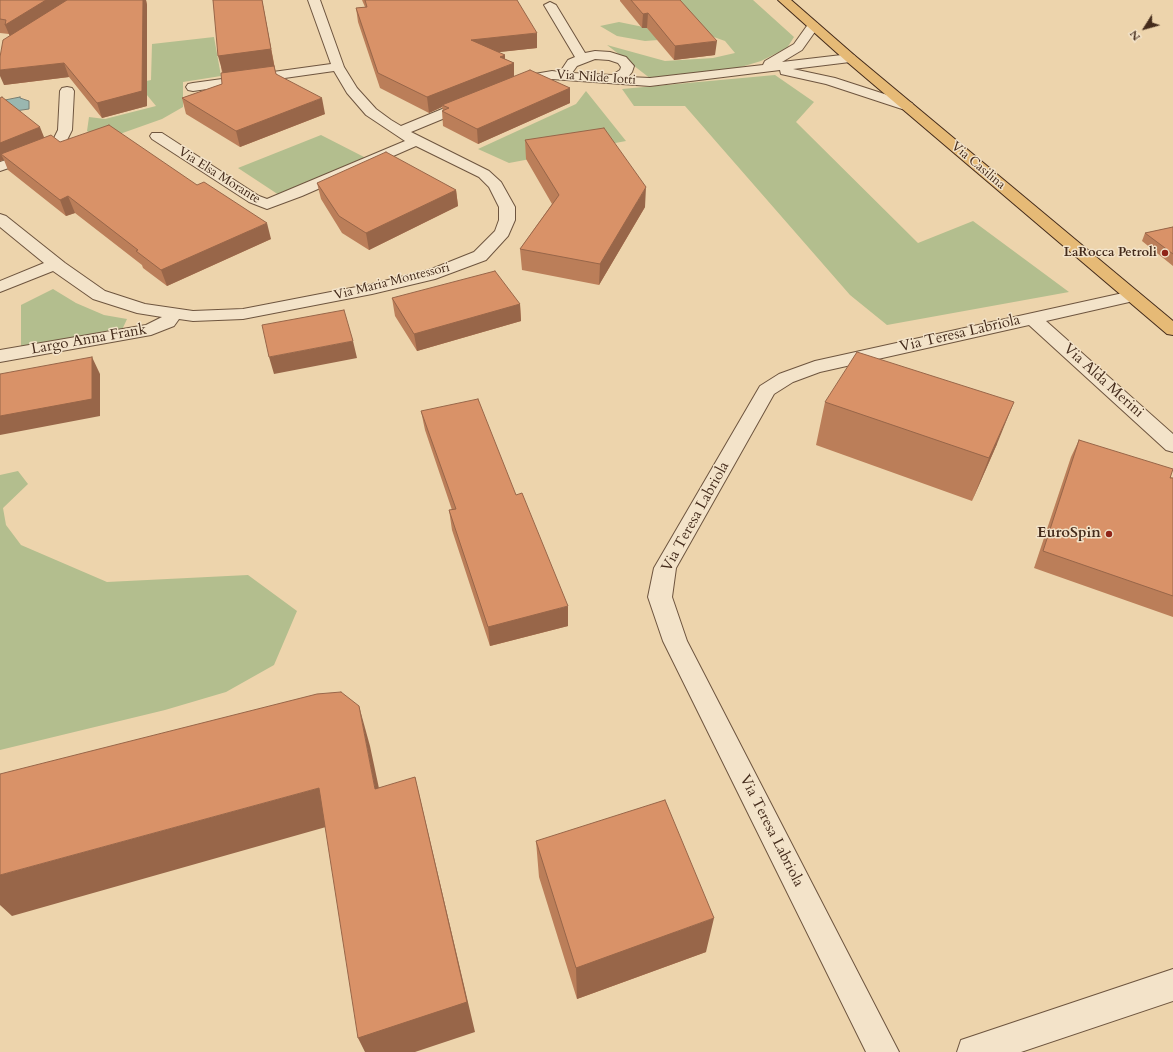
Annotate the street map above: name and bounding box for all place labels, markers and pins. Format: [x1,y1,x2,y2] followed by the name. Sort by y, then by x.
[1064,245,1157,261] place label: LaRocca Petroli
[1160,248,1170,258] marker: LaRocca Petroli
[1037,525,1101,543] place label: EuroSpin
[1104,529,1114,539] marker: EuroSpin

